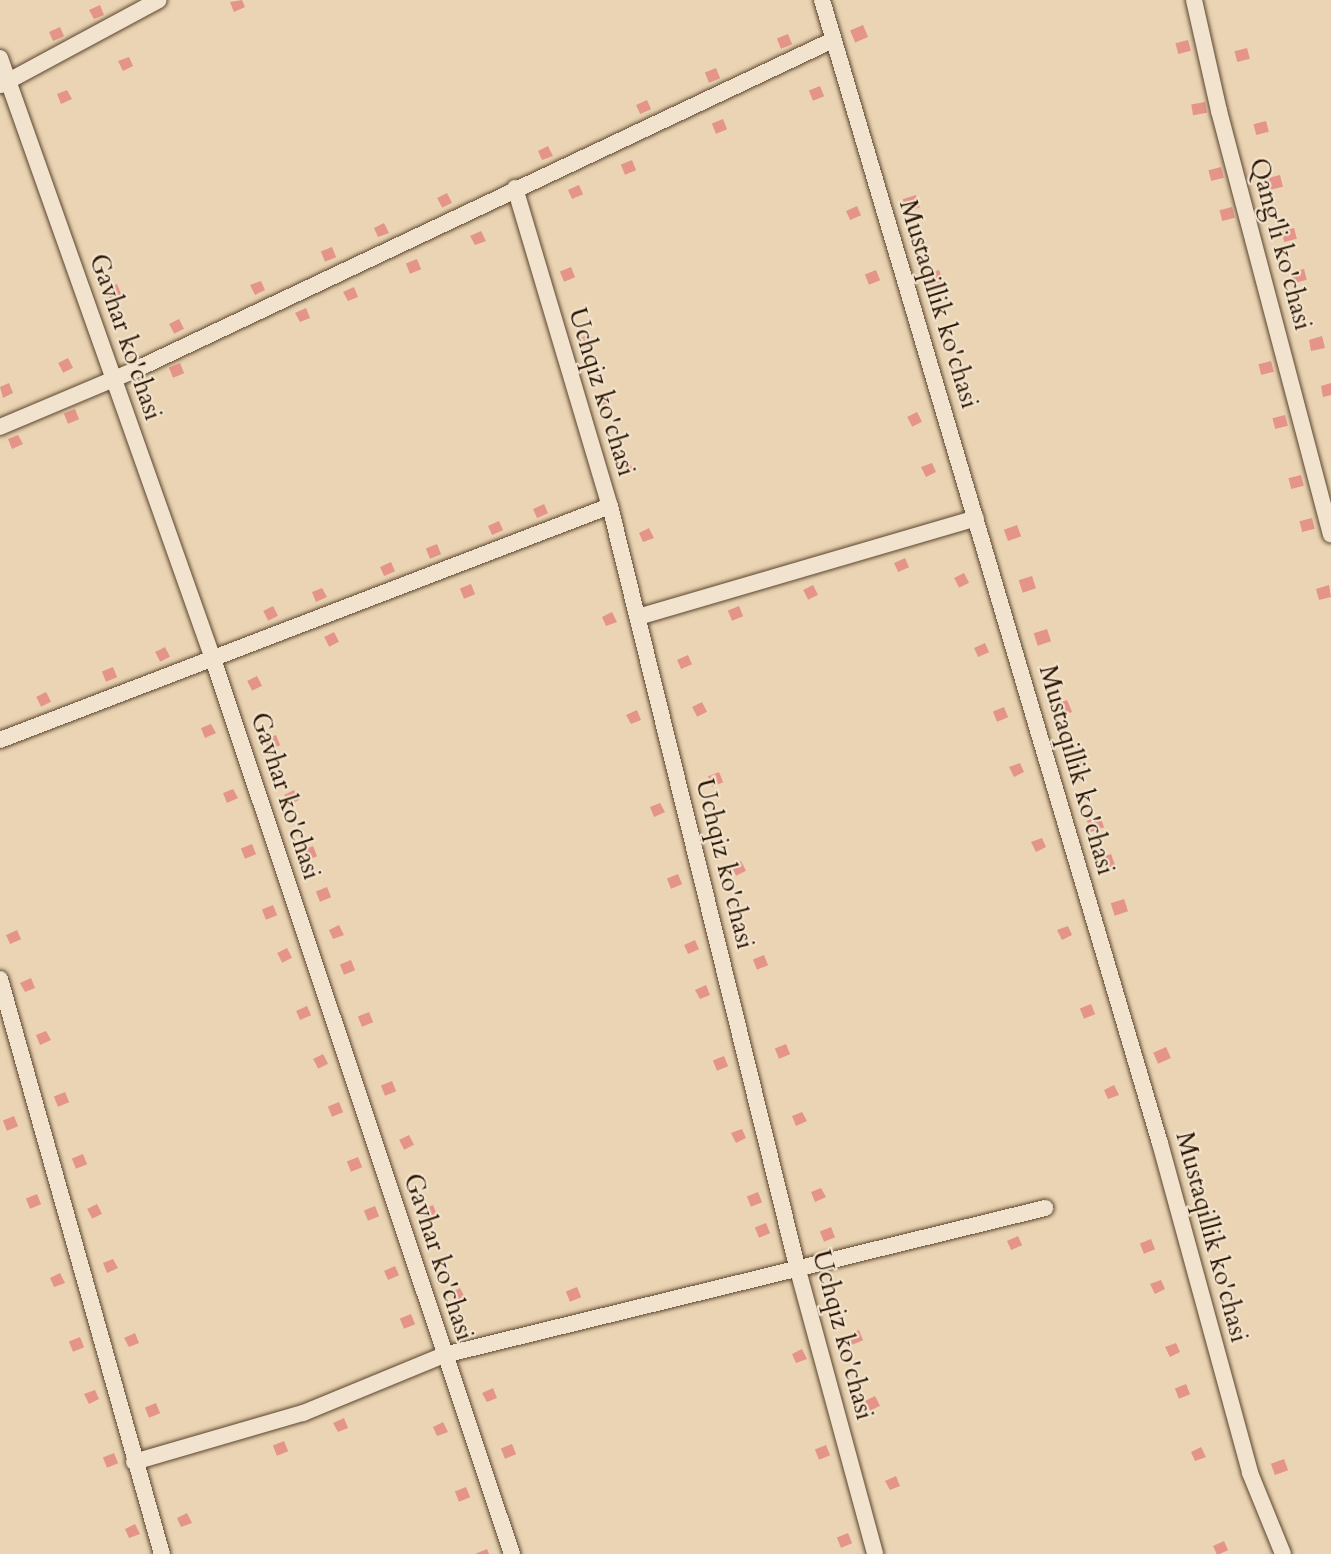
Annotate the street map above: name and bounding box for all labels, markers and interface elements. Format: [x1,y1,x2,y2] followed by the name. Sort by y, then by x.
[1243,154,1319,334] street label: Qang'li ko'chasi
[892,196,986,412] street label: Mustaqillik ko'chasi
[83,250,169,424] street label: Gavhar ko'chasi
[562,304,642,480] street label: Uchqiz ko'chasi
[1032,661,1122,879] street label: Mustaqillik ko'chasi
[244,708,328,884] street label: Gavhar ko'chasi
[689,776,761,952] street label: Uchqiz ko'chasi
[1169,1128,1255,1346] street label: Mustaqillik ko'chasi
[397,1169,481,1345] street label: Gavhar ko'chasi
[805,1247,881,1423] street label: Uchqiz ko'chasi

